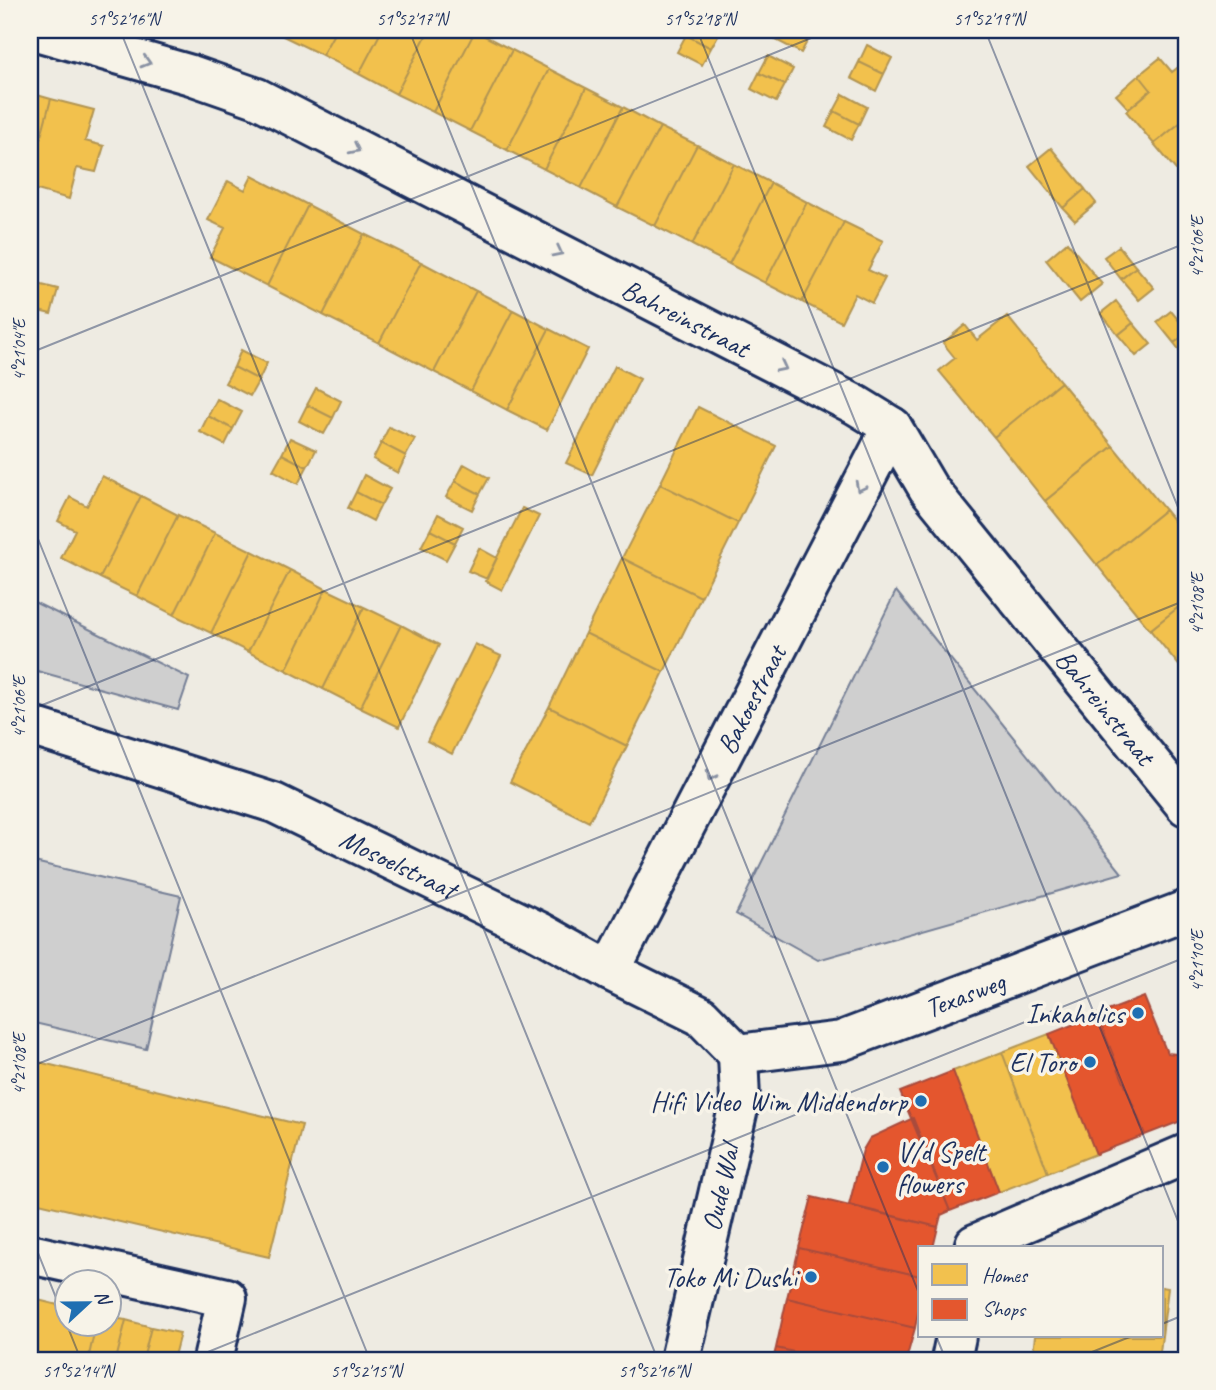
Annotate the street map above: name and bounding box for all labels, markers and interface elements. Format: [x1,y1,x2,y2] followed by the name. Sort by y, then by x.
[89,8,163,30] text: 51°52'16"N
[377,8,451,30] text: 51°52'17"N
[665,8,739,30] text: 51°52'18"N
[954,8,1028,30] text: 51°52'19"N
[139,53,151,68] one-way arrow
[348,140,360,154] one-way arrow
[1186,214,1208,278] text: 4°21'06"E
[551,244,563,258] one-way arrow
[616,271,758,366] street label: Bahreinstraat
[8,317,30,381] text: 4°21'04"E
[775,359,787,372] one-way arrow
[855,480,869,492] one-way arrow
[1186,571,1208,635] text: 4°21'08"E
[708,637,795,760] street label: Bakoestraat
[1048,642,1164,774] street label: Bahreinstraat
[8,674,30,738] text: 4°21'06"E
[705,769,719,781] one-way arrow
[334,820,466,908] street label: Mosoelstraat
[1186,928,1208,992] text: 4°21'10"E
[919,963,1011,1025] street label: Texasweg
[1026,996,1126,1031] place label: Inkaholics
[1130,1005,1146,1021] marker: Inkaholics
[8,1031,30,1095] text: 4°21'08"E
[1010,1045,1079,1080] place label: El Toro
[1082,1054,1098,1070] marker: El Toro
[650,1084,908,1119] place label: Hifi Video Wim Middendorp
[913,1093,929,1109] marker: Hifi Video Wim Middendorp
[897,1134,988,1201] place label: V/d Spelt flowers
[693,1136,748,1234] street label: Oude Wal
[875,1159,891,1175] marker: V/d Spelt flowers
[918,1246,1164,1338] legend
[664,1260,801,1295] place label: Toko Mi Dushi
[982,1262,1029,1288] text: Homes
[52,1268,122,1338] north arrow
[803,1269,819,1285] marker: Toko Mi Dushi
[90,1287,117,1310] text: N
[982,1296,1027,1322] text: Shops
[43,1360,117,1382] text: 51°52'14"N
[331,1360,405,1382] text: 51°52'15"N
[619,1360,693,1382] text: 51°52'16"N

